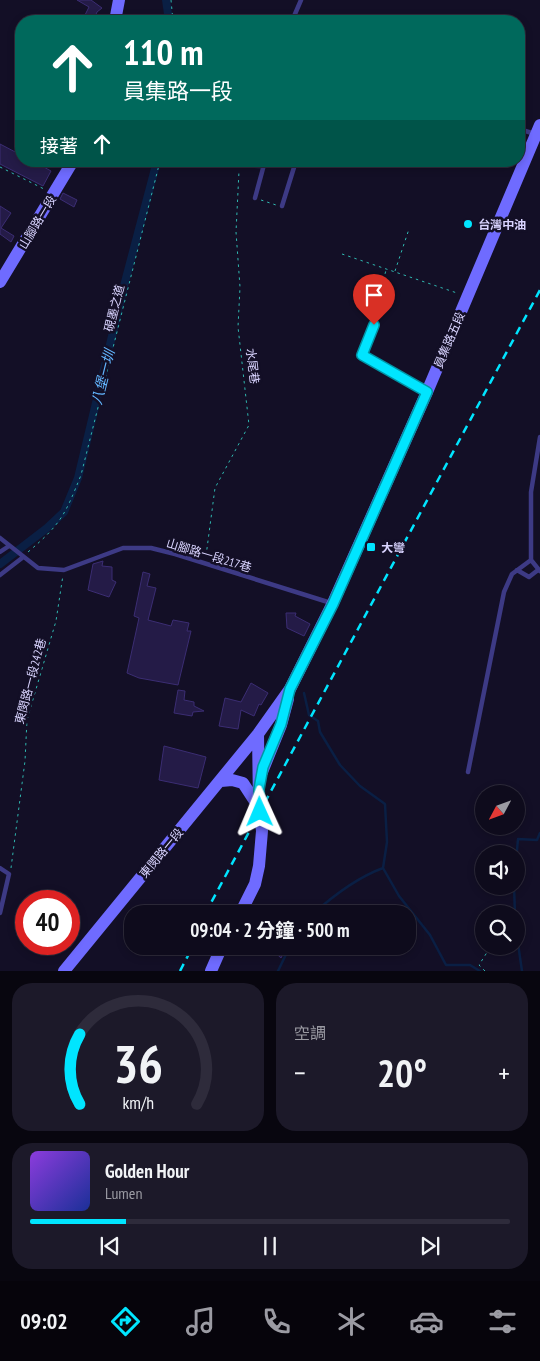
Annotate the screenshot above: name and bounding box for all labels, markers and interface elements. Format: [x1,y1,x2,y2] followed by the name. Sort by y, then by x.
[123,29,204,75] text: 110 m
[40,35,105,100] icon: ahead
[123,77,233,105] text: 員集路一段
[88,130,116,158] icon: ahead
[40,134,78,158] text: 接著
[15,192,59,252] street label: 山腳路一段
[478,217,526,232] place label: 台灣中油
[462,218,474,230] marker: 台灣中油
[353,274,395,325] pin
[360,281,388,309] icon: arrive
[101,283,127,333] street label: 硯墨之道
[430,309,468,371] street label: 員集路五段
[87,346,119,406] water label: 八堡一圳
[243,347,263,385] street label: 水尾巷
[165,535,253,575] street label: 山腳路一段217巷
[381,540,405,555] place label: 大彎
[365,541,377,553] marker: 大彎
[11,636,49,726] street label: 東閔路一段242巷
[233,785,285,837] position arrow
[475,785,525,835] north arrow
[475,785,525,955] map controls
[136,825,186,881] street label: 東閔路一段
[475,845,525,895] button: sound
[15,890,80,955] speed limit sign: 40
[475,905,525,955] button: search
[190,918,350,942] text: 09:04 · 2 分鐘 · 500 m
[294,1023,326,1043] text: 空調
[113,1030,163,1097] text: 36
[377,1048,427,1097] text: 20°
[294,1054,306,1091] text: −
[498,1054,510,1091] text: +
[122,1091,154,1114] text: km/h
[105,1159,189,1183] text: Golden Hour
[105,1183,142,1203] text: Lumen
[96,1232,124,1260] icon: previous
[256,1232,284,1260] icon: pause
[416,1232,444,1260] icon: next
[108,1304,143,1339] icon: directions
[183,1304,218,1339] icon: music
[259,1304,294,1339] icon: phone
[334,1304,369,1339] icon: climate
[409,1304,444,1339] icon: car
[485,1304,520,1339] icon: filters
[20,1307,68,1335] text: 09:02

